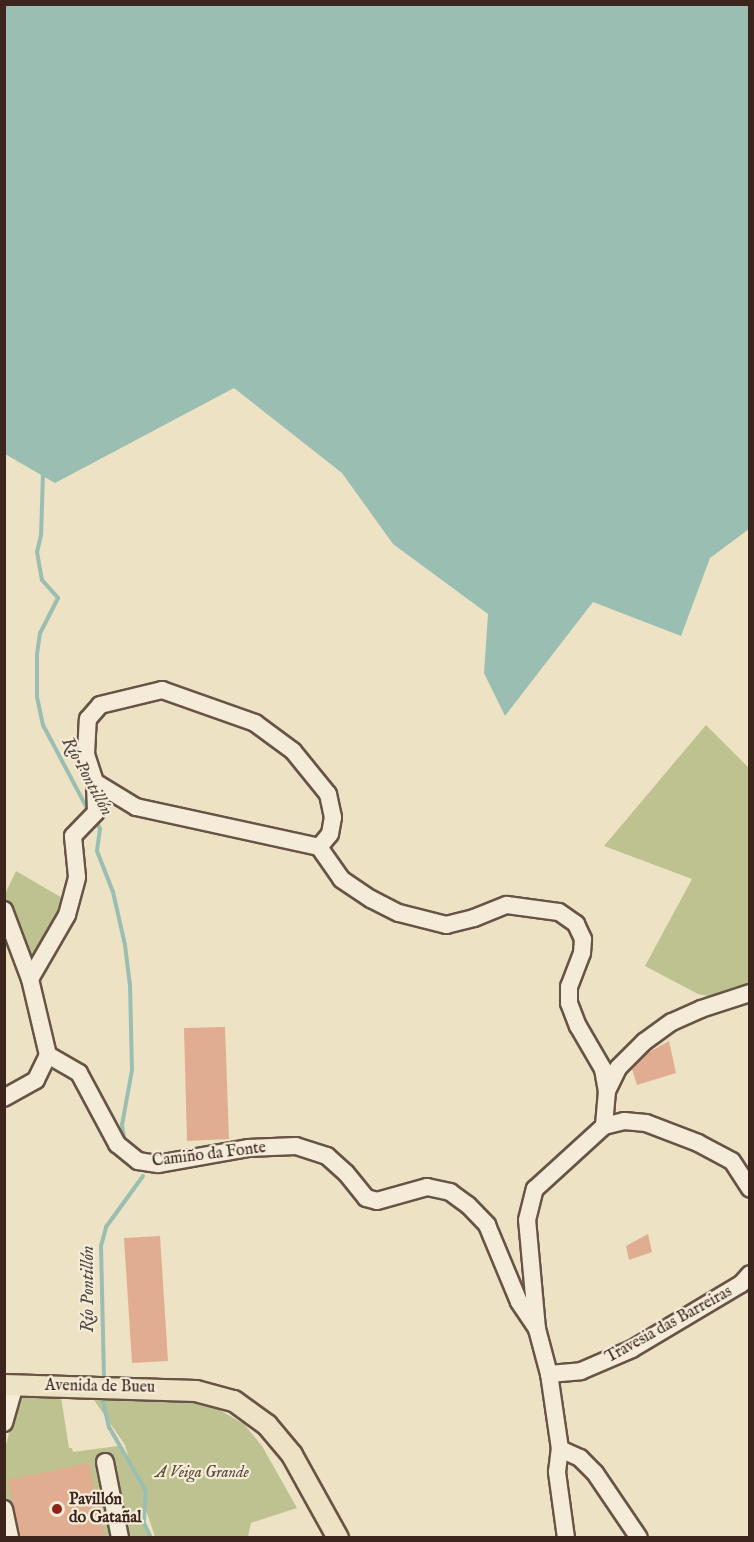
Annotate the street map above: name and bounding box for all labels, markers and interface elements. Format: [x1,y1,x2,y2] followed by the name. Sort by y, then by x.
[55,734,117,820] water label: Río Pontillón
[151,1138,267,1172] street label: Camiño da Fonte
[78,1246,100,1332] water label: Río Pontillón
[602,1282,736,1368] street label: Travesia das Barreiras
[45,1376,155,1398] street label: Avenida de Bueu
[155,1463,249,1483] park label: A Veiga Grande
[69,1490,142,1528] place label: Pavillón do Gatañal
[50,1502,64,1516] marker: Pavillón do Gatañal

